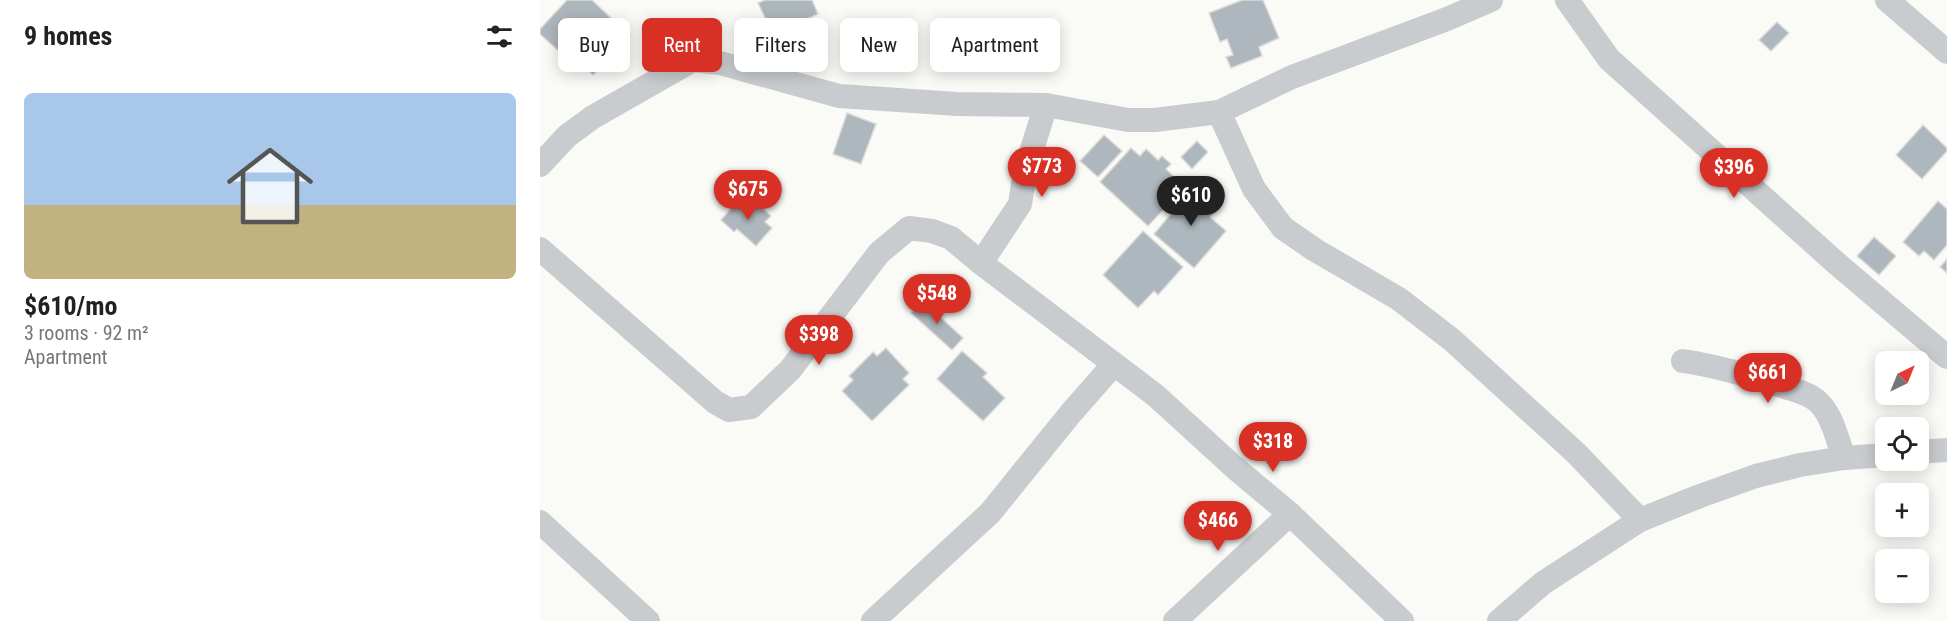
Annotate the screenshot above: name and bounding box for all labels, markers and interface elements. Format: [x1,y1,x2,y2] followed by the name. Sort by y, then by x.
[558,18,630,72] chip: Buy
[642,18,722,72] chip: Rent
[734,18,828,72] chip: Filters
[840,18,918,72] chip: New
[930,18,1060,72] chip: Apartment
[483,20,516,53] icon: filters
[24,21,112,51] text: 9 homes
[216,132,324,240] icon: home
[1006,147,1078,198] pin: $773
[1698,148,1770,199] pin: $396
[1022,154,1062,178] text: $773
[1714,155,1754,179] text: $396
[712,170,784,221] pin: $675
[1155,176,1227,227] pin: $610
[728,177,768,201] text: $675
[1171,183,1211,207] text: $610
[901,274,973,325] pin: $548
[917,281,957,305] text: $548
[24,291,117,321] text: $610/mo
[783,315,855,366] pin: $398
[24,321,149,345] text: 3 rooms · 92 m²
[799,322,839,346] text: $398
[24,345,108,369] text: Apartment
[1875,351,1929,405] north arrow
[1875,351,1929,603] map controls
[1732,353,1804,404] pin: $661
[1748,360,1788,384] text: $661
[1875,417,1929,471] button: locate
[1237,422,1309,473] pin: $318
[1253,429,1293,453] text: $318
[1875,483,1929,537] button: +
[1182,501,1254,552] pin: $466
[1198,508,1238,532] text: $466
[1875,549,1929,603] button: −

